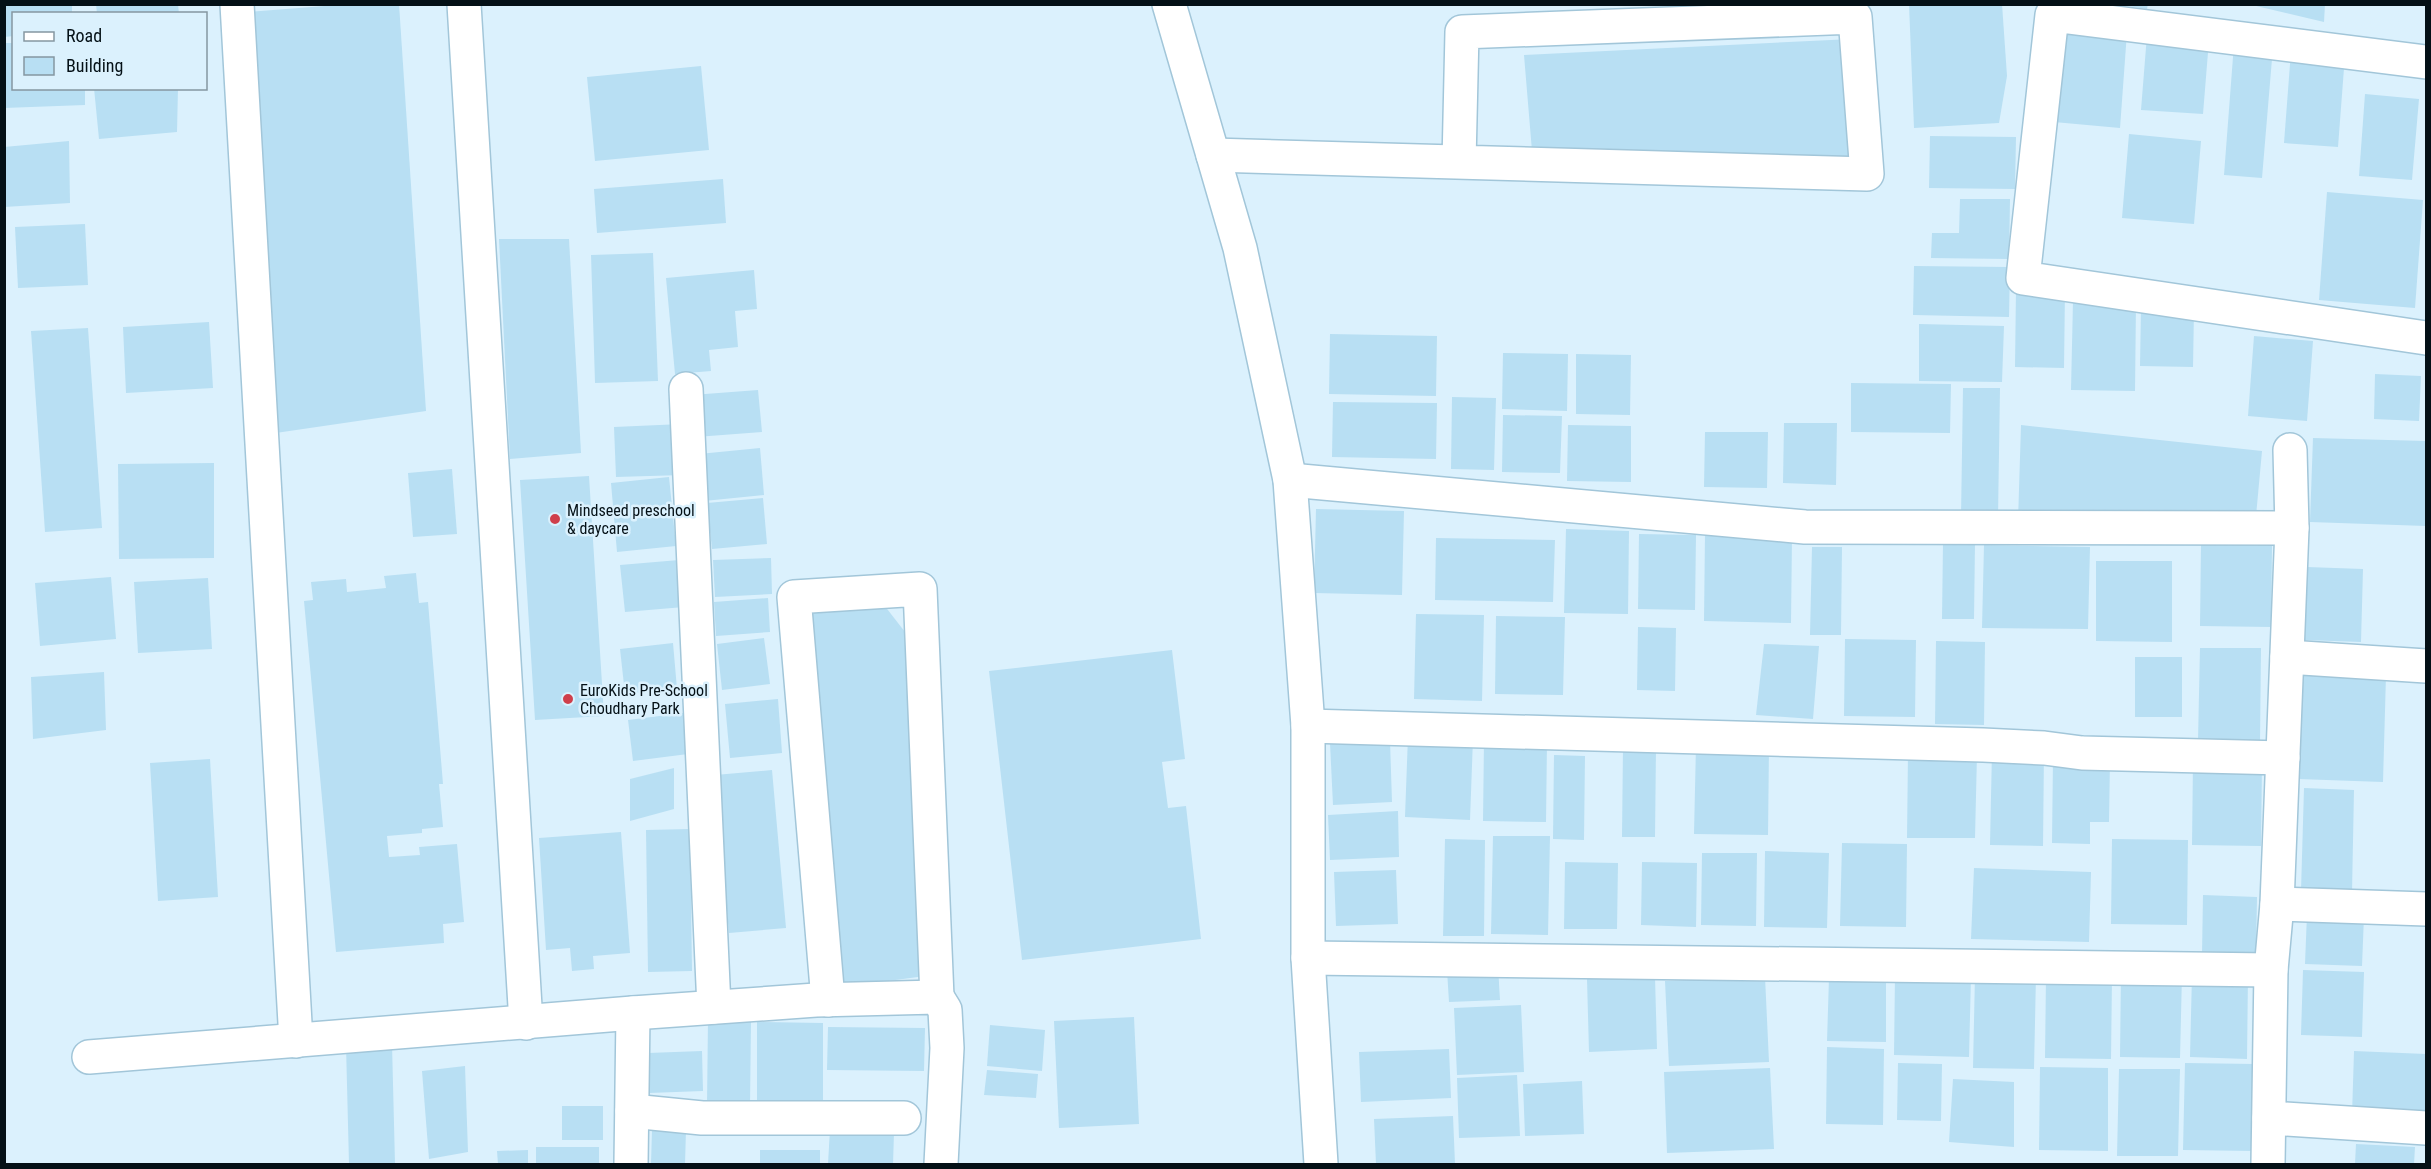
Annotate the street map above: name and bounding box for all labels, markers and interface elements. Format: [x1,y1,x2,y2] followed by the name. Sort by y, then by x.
[12,12,207,90] legend
[66,25,102,46] text: Road
[66,55,123,76] text: Building
[567,501,695,538] place label: Mindseed preschool & daycare
[548,512,562,526] marker: Mindseed preschool & daycare
[580,681,708,718] place label: EuroKids Pre-School Choudhary Park
[561,692,575,706] marker: EuroKids Pre-School Choudhary Park

